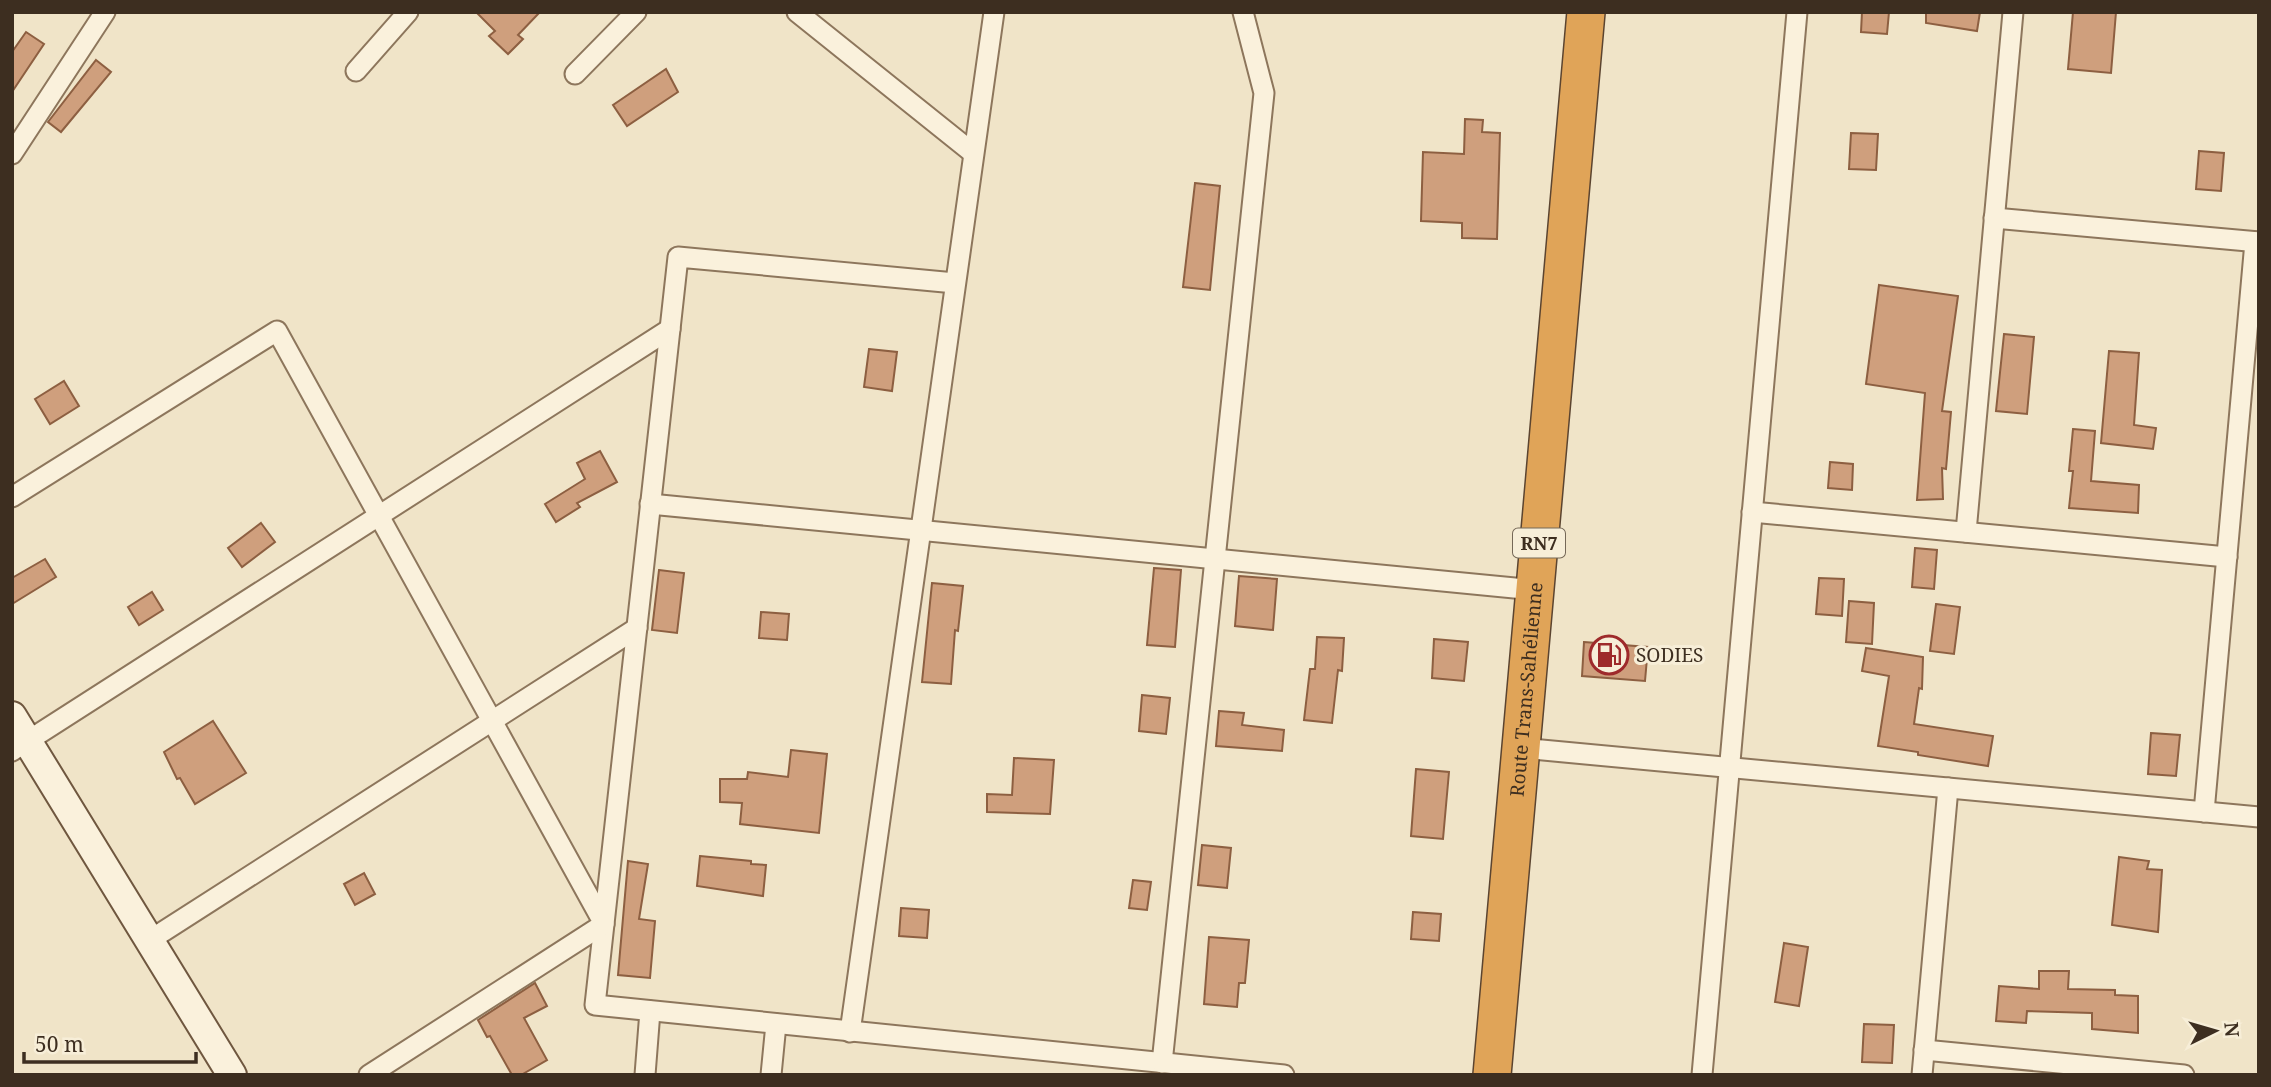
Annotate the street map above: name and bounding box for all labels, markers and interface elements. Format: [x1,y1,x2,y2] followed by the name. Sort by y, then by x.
[1513,528,1565,558] road number: RN7
[1504,581,1549,798] street label: Route Trans-Sahélienne
[1588,634,1630,676] fuel station icon: SODIES
[1636,642,1703,668] place label: SODIES
[2180,996,2250,1066] north arrow
[24,1020,196,1064] scale bar
[2218,1021,2246,1038] text: N
[35,1030,84,1058] text: 50 m

